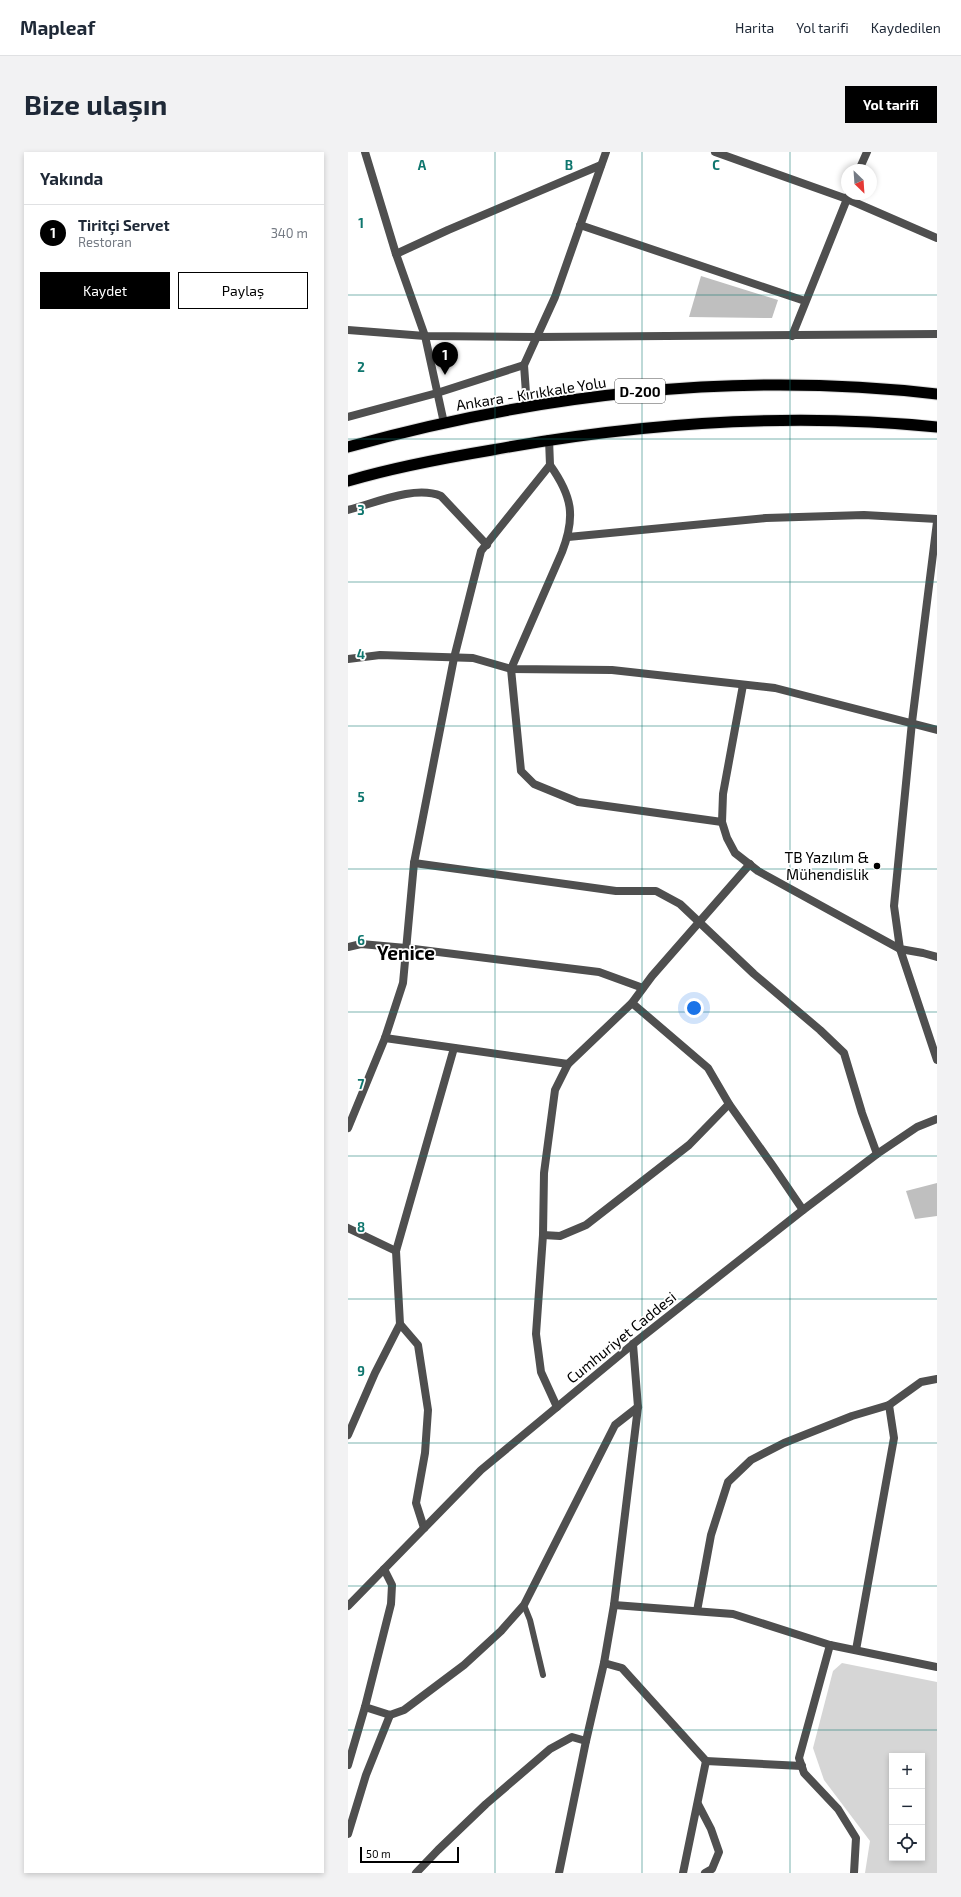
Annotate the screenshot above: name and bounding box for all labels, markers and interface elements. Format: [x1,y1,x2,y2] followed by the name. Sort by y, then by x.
[20,16,95,39] text: Mapleaf
[735,19,774,36] text: Harita
[796,19,849,36] text: Yol tarifi
[871,19,941,36] text: Kaydedilen
[845,86,937,123] button: Yol tarifi
[24,87,167,121] text: Bize ulaşın
[418,157,427,173] text: A
[565,157,573,173] text: B
[712,157,720,173] text: C
[841,164,877,200] north arrow
[40,168,103,188] text: Yakında
[358,215,364,231] text: 1
[78,216,170,234] text: Tiritçi Servet
[50,225,56,241] text: 1
[271,225,308,241] text: 340 m
[78,234,132,250] text: Restoran
[40,272,170,309] button: Kaydet
[178,272,308,309] button: Paylaş
[432,342,458,375] pin: 1
[357,359,365,375] text: 2
[455,372,607,414] street label: Ankara - Kırıkkale Yolu
[615,379,665,403] road number: D-200
[357,502,365,518] text: 3
[357,646,365,662] text: 4
[357,789,365,805] text: 5
[784,848,869,883] place label: TB Yazılım & Mühendislik
[872,861,882,871] marker: TB Yazılım & Mühendislik
[357,932,365,948] text: 6
[377,941,435,964] district label: Yenice
[684,998,704,1018] your location
[358,1076,365,1092] text: 7
[357,1219,365,1235] text: 8
[563,1287,679,1387] street label: Cumhuriyet Caddesi
[357,1363,365,1379] text: 9
[889,1753,925,1861] map controls
[889,1753,925,1789] button: +
[889,1789,925,1825] button: −
[889,1825,925,1861] button: locate
[360,1845,459,1864] scale bar
[366,1847,391,1860] text: 50 m

